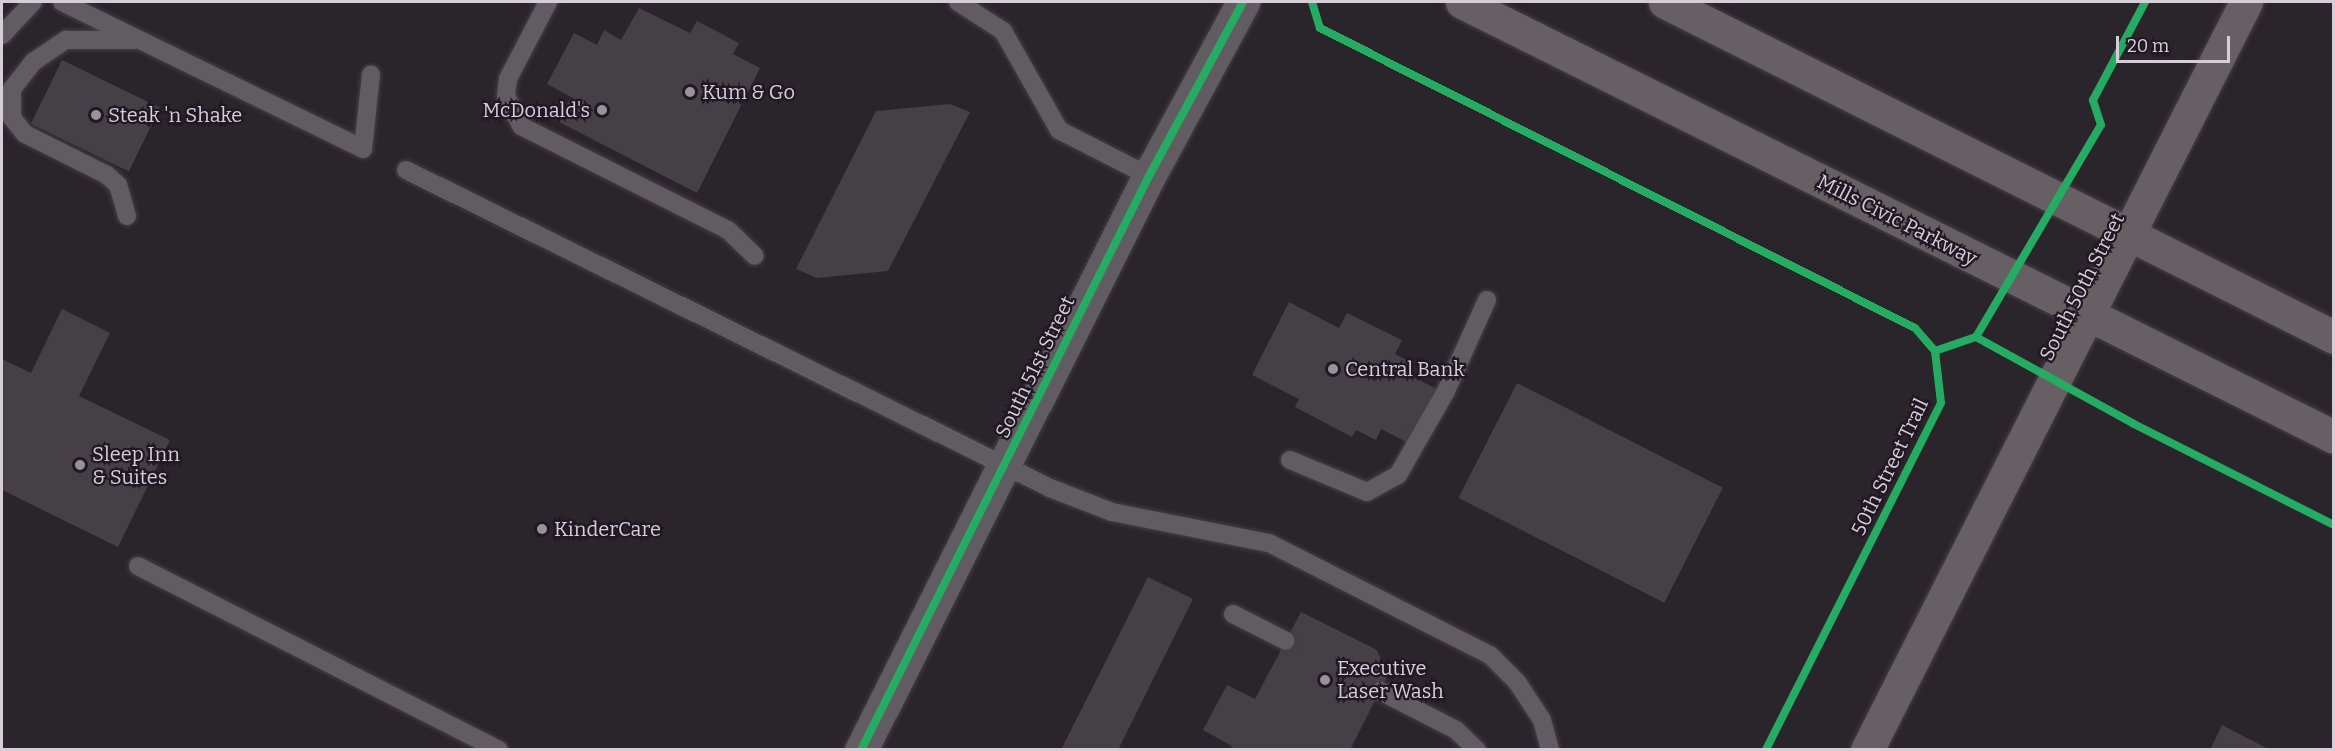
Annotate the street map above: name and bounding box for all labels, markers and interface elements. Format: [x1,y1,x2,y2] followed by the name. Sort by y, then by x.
[2119,24,2233,62] scale bar
[2127,35,2169,57] text: 20 m
[702,80,795,104] place label: Kum & Go
[683,85,697,99] marker: Kum & Go
[483,98,590,122] place label: McDonald's
[108,103,242,127] place label: Steak 'n Shake
[595,103,609,117] marker: McDonald's
[89,108,103,122] marker: Steak 'n Shake
[1813,169,1981,271] street label: Mills Civic Parkway
[2034,209,2130,365] street label: South 50th Street
[990,292,1080,442] street label: South 51st Street
[1345,357,1464,381] place label: Central Bank
[1326,362,1340,376] marker: Central Bank
[1846,395,1934,539] street label: 50th Street Trail
[92,442,180,489] place label: Sleep Inn & Suites
[73,458,87,472] marker: Sleep Inn & Suites
[554,517,661,541] place label: KinderCare
[535,522,549,536] marker: KinderCare
[1337,656,1444,703] place label: Executive Laser Wash
[1318,673,1332,687] marker: Executive Laser Wash

